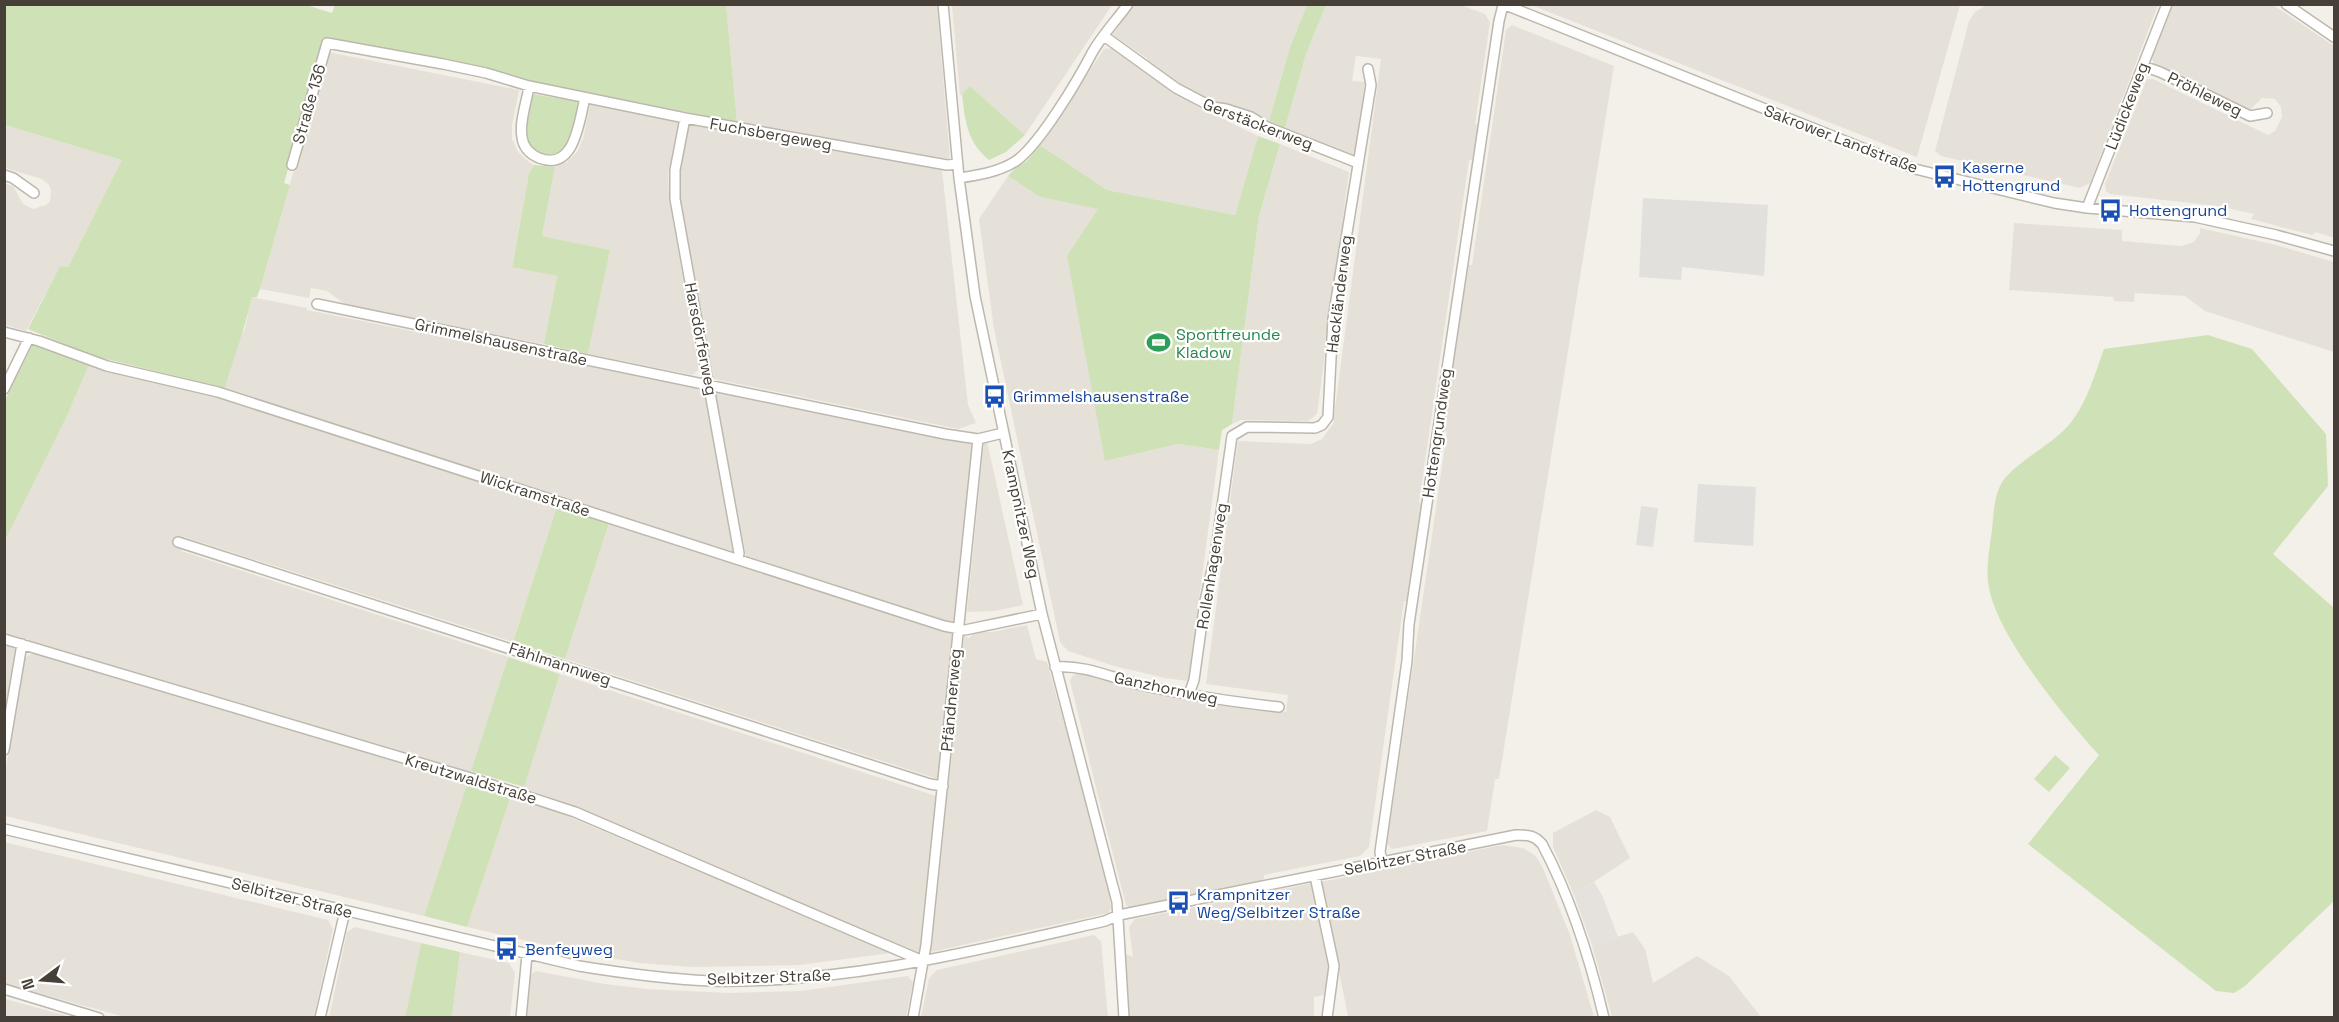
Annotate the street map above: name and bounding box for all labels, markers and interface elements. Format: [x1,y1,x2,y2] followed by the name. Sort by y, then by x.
[2101,59,2153,153] street label: Lüdickeweg
[288,62,330,146] street label: Straße 136
[2164,67,2246,121] street label: Pröhleweg
[1200,93,1316,155] street label: Gerstäckerweg
[1761,100,1921,178] street label: Sakrower Landstraße
[708,113,834,155] street label: Fuchsbergeweg
[1962,157,2060,196] place label: Kaserne Hottengrund
[1931,163,1957,189] bus stop icon: Kaserne Hottengrund
[2098,197,2124,223] bus stop icon: Hottengrund
[2129,200,2227,221] place label: Hottengrund
[1321,234,1357,354] street label: Hackländerweg
[680,281,722,397] street label: Harsdörferweg
[413,313,589,371] street label: Grimmelshausenstraße
[1176,324,1281,363] place label: Sportfreunde Kladow
[1145,330,1171,356] sports icon: Sportfreunde Kladow
[1418,367,1456,499] street label: Hottengrundweg
[982,383,1008,409] bus stop icon: Grimmelshausenstraße
[1013,386,1189,407] place label: Grimmelshausenstraße
[997,448,1045,580] street label: Krampnitzer Weg
[477,466,593,522] street label: Wickramstraße
[1192,501,1232,631] street label: Rollenhagenweg
[506,638,614,690] street label: Fählmannweg
[936,647,966,753] street label: Pfändnerweg
[1112,667,1220,709] street label: Ganzhornweg
[403,749,539,809] street label: Kreutzwaldstraße
[1342,836,1468,880] street label: Selbitzer Straße
[229,873,355,923] street label: Selbitzer Straße
[1197,884,1361,923] place label: Krampnitzer Weg/Selbitzer Straße
[1166,890,1192,916] bus stop icon: Krampnitzer Weg/Selbitzer Straße
[494,936,520,962] bus stop icon: Benfeyweg
[525,939,613,960] place label: Benfeyweg
[12,950,72,1010] north arrow
[707,964,831,990] street label: Selbitzer Straße
[16,976,40,992] text: N

